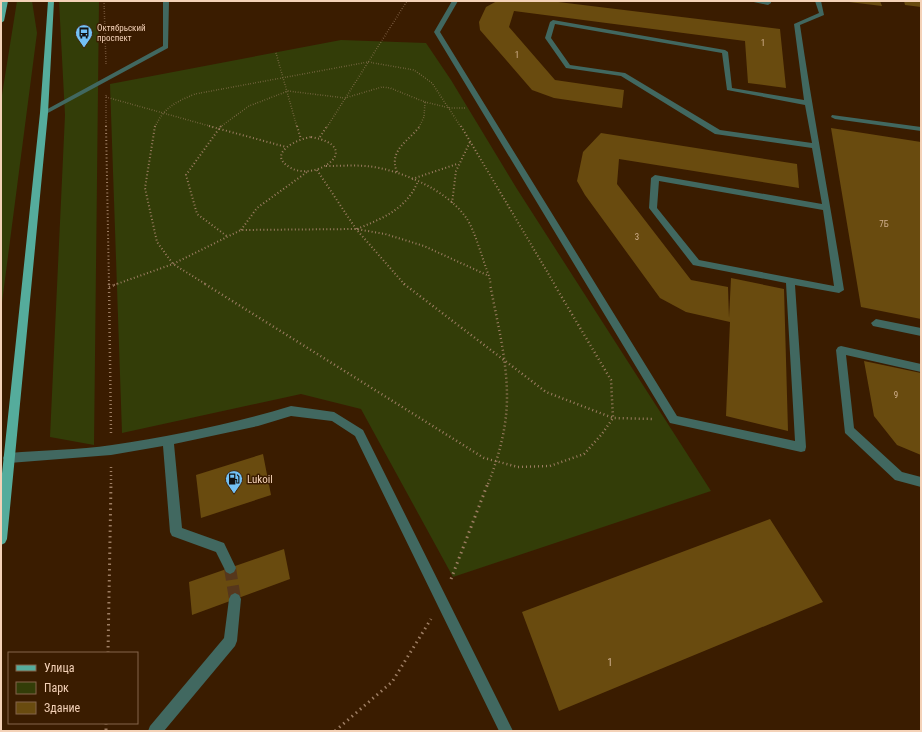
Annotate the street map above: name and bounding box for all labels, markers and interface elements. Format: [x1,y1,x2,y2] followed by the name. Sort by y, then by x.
[74,23,94,48] bus stop icon: Октябрьский проспект
[97,23,146,43] place label: Октябрьский проспект
[761,38,765,48] house number: 1
[515,50,519,60] house number: 1
[879,219,889,229] house number: 7Б
[635,232,639,242] house number: 3
[894,390,898,400] house number: 9
[224,469,244,494] fuel station icon: Lukoil
[247,473,273,486] place label: Lukoil
[8,652,138,724] legend
[607,656,613,669] house number: 1
[44,661,75,675] text: Улица
[44,681,69,695] text: Парк
[44,701,81,715] text: Здание

